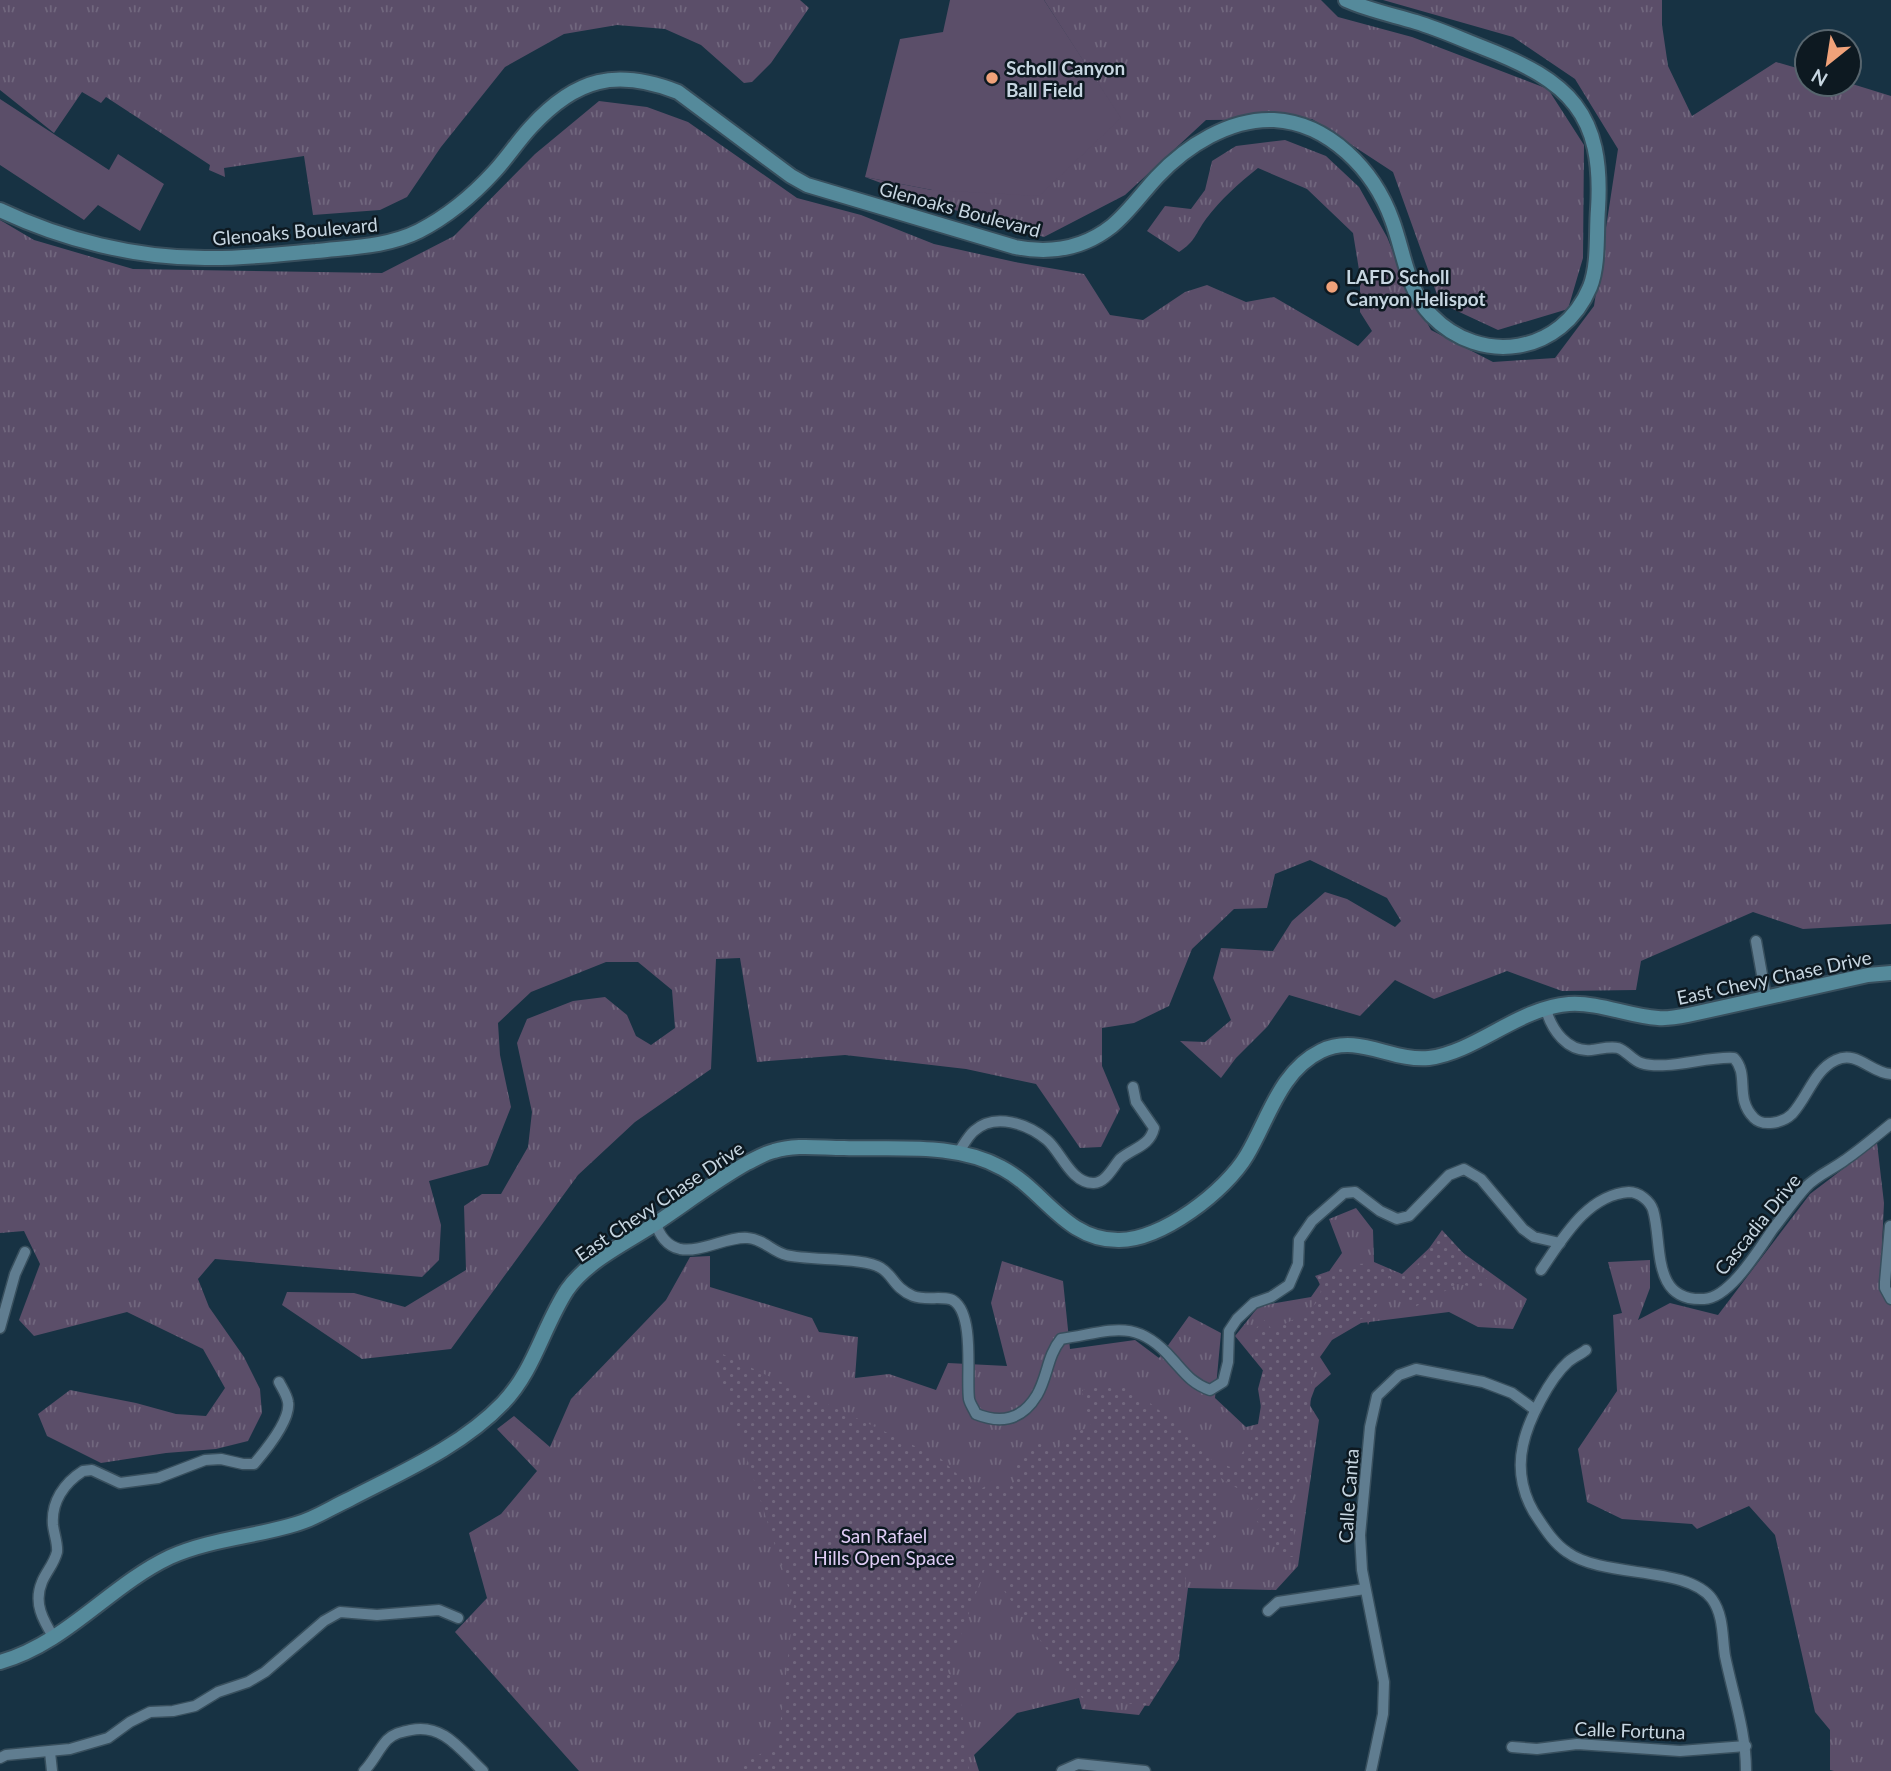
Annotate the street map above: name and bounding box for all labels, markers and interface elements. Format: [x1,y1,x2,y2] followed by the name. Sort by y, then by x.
[1793,28,1863,98] north arrow
[1006,56,1125,101] place label: Scholl Canyon Ball Field
[1807,65,1831,92] text: N
[984,70,1000,86] marker: Scholl Canyon Ball Field
[877,176,1043,242] street label: Glenoaks Boulevard
[211,212,379,250] street label: Glenoaks Boulevard
[1346,265,1486,310] place label: LAFD Scholl Canyon Helispot
[1324,279,1340,295] marker: LAFD Scholl Canyon Helispot
[1675,945,1873,1009] street label: East Chevy Chase Drive
[570,1136,748,1266] street label: East Chevy Chase Drive
[1709,1169,1805,1279] street label: Cascadia Drive
[1333,1448,1363,1544] street label: Calle Canta
[813,1524,955,1569] park label: San Rafael Hills Open Space
[1574,1717,1686,1743] street label: Calle Fortuna

